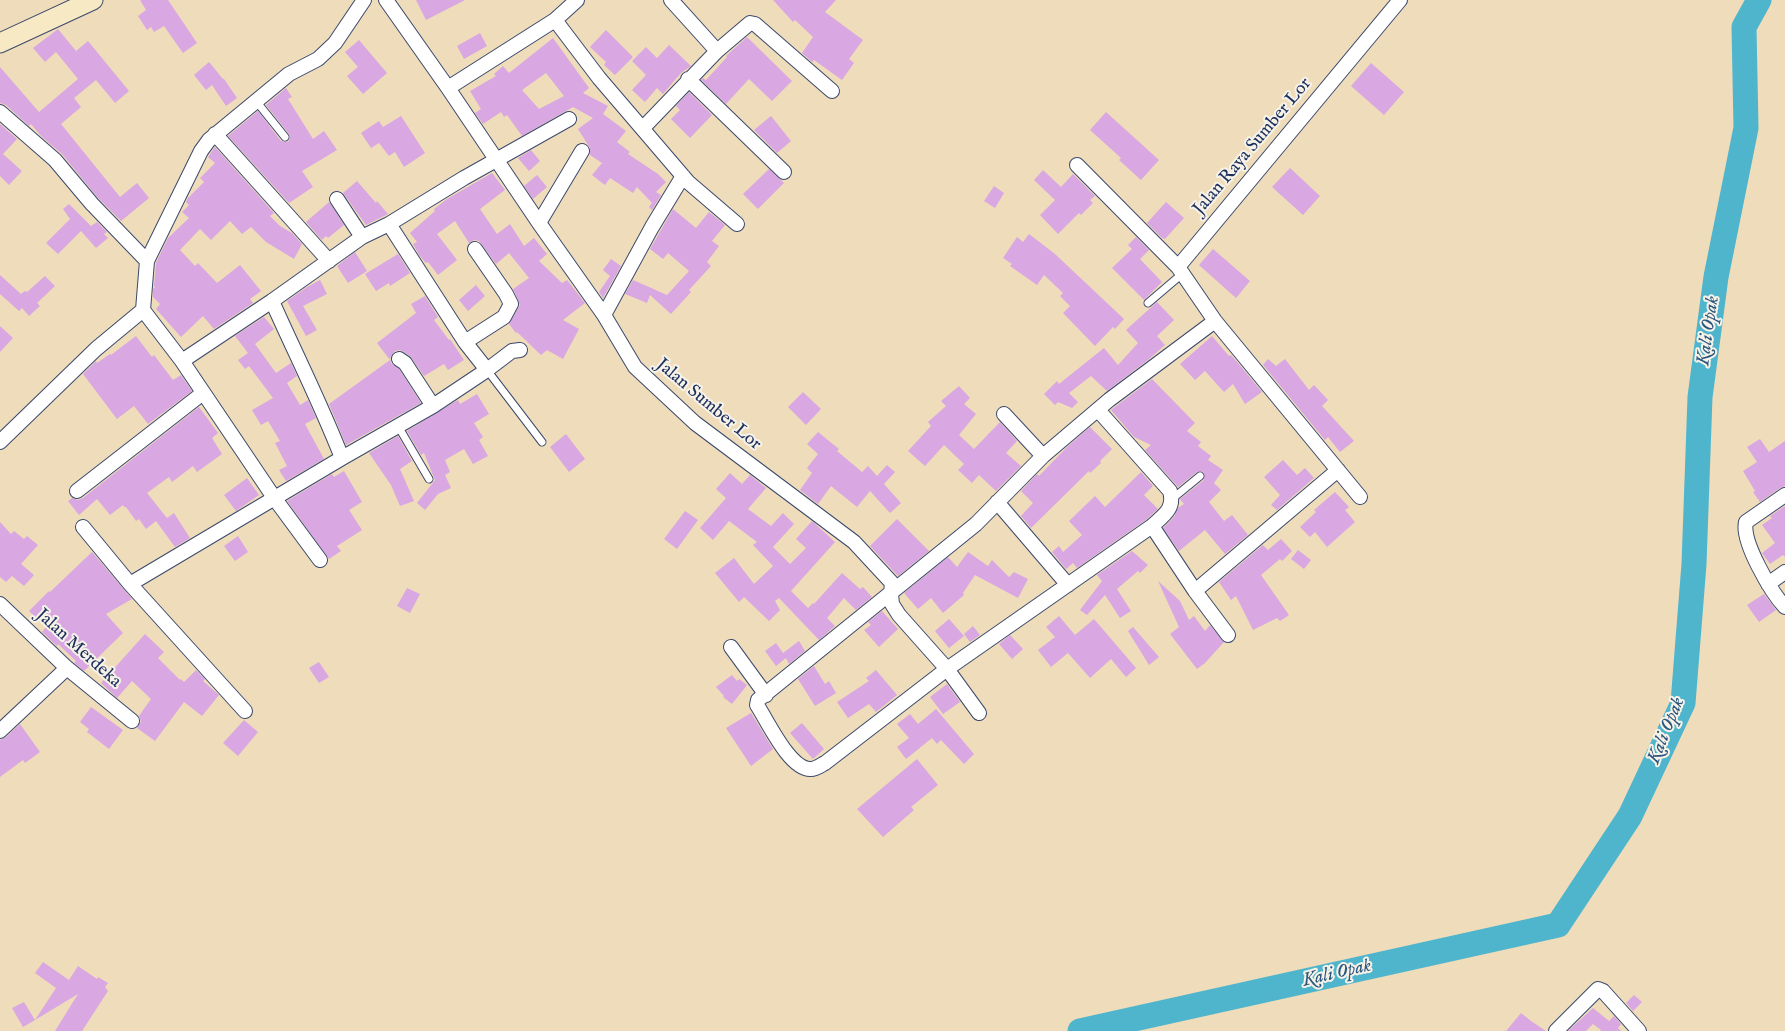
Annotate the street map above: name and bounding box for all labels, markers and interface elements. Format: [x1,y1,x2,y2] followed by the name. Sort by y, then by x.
[1189,74,1317,220] street label: Jalan Raya Sumber Lor
[1693,295,1725,367] water label: Kali Opak
[651,355,765,455] street label: Jalan Sumber Lor
[31,605,125,693] street label: Jalan Merdeka
[1643,694,1691,768] water label: Kali Opak
[1300,955,1374,993] water label: Kali Opak

